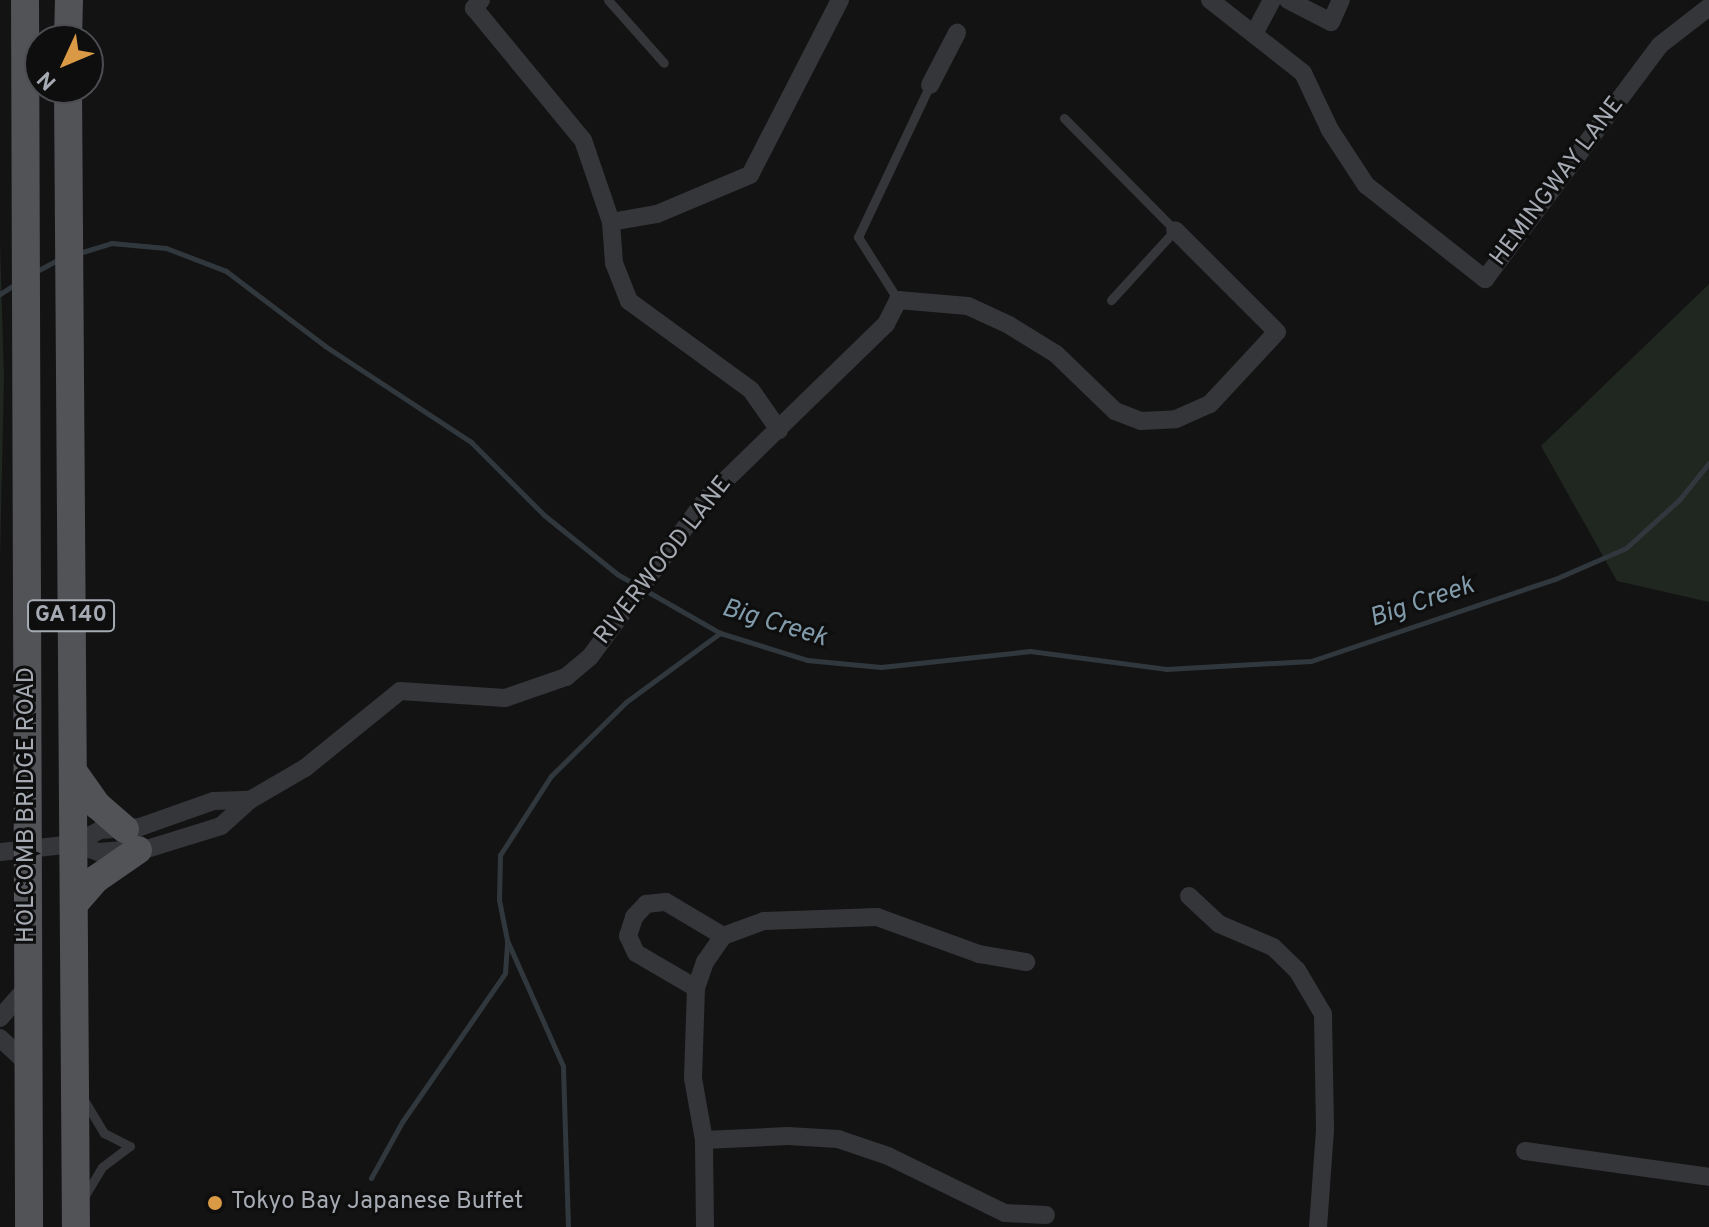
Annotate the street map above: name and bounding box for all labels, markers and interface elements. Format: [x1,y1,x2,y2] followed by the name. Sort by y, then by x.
[24,24,104,104] north arrow
[33,65,63,95] text: N
[1485,91,1631,273] street label: HEMINGWAY LANE
[589,471,739,651] street label: RIVERWOOD LANE
[1366,571,1478,635] water label: Big Creek
[718,593,830,655] water label: Big Creek
[25,598,117,634] road number: GA 140
[14,667,42,943] street label: HOLCOMB BRIDGE ROAD
[231,1189,523,1217] place label: Tokyo Bay Japanese Buffet
[206,1194,224,1212] marker: Tokyo Bay Japanese Buffet

